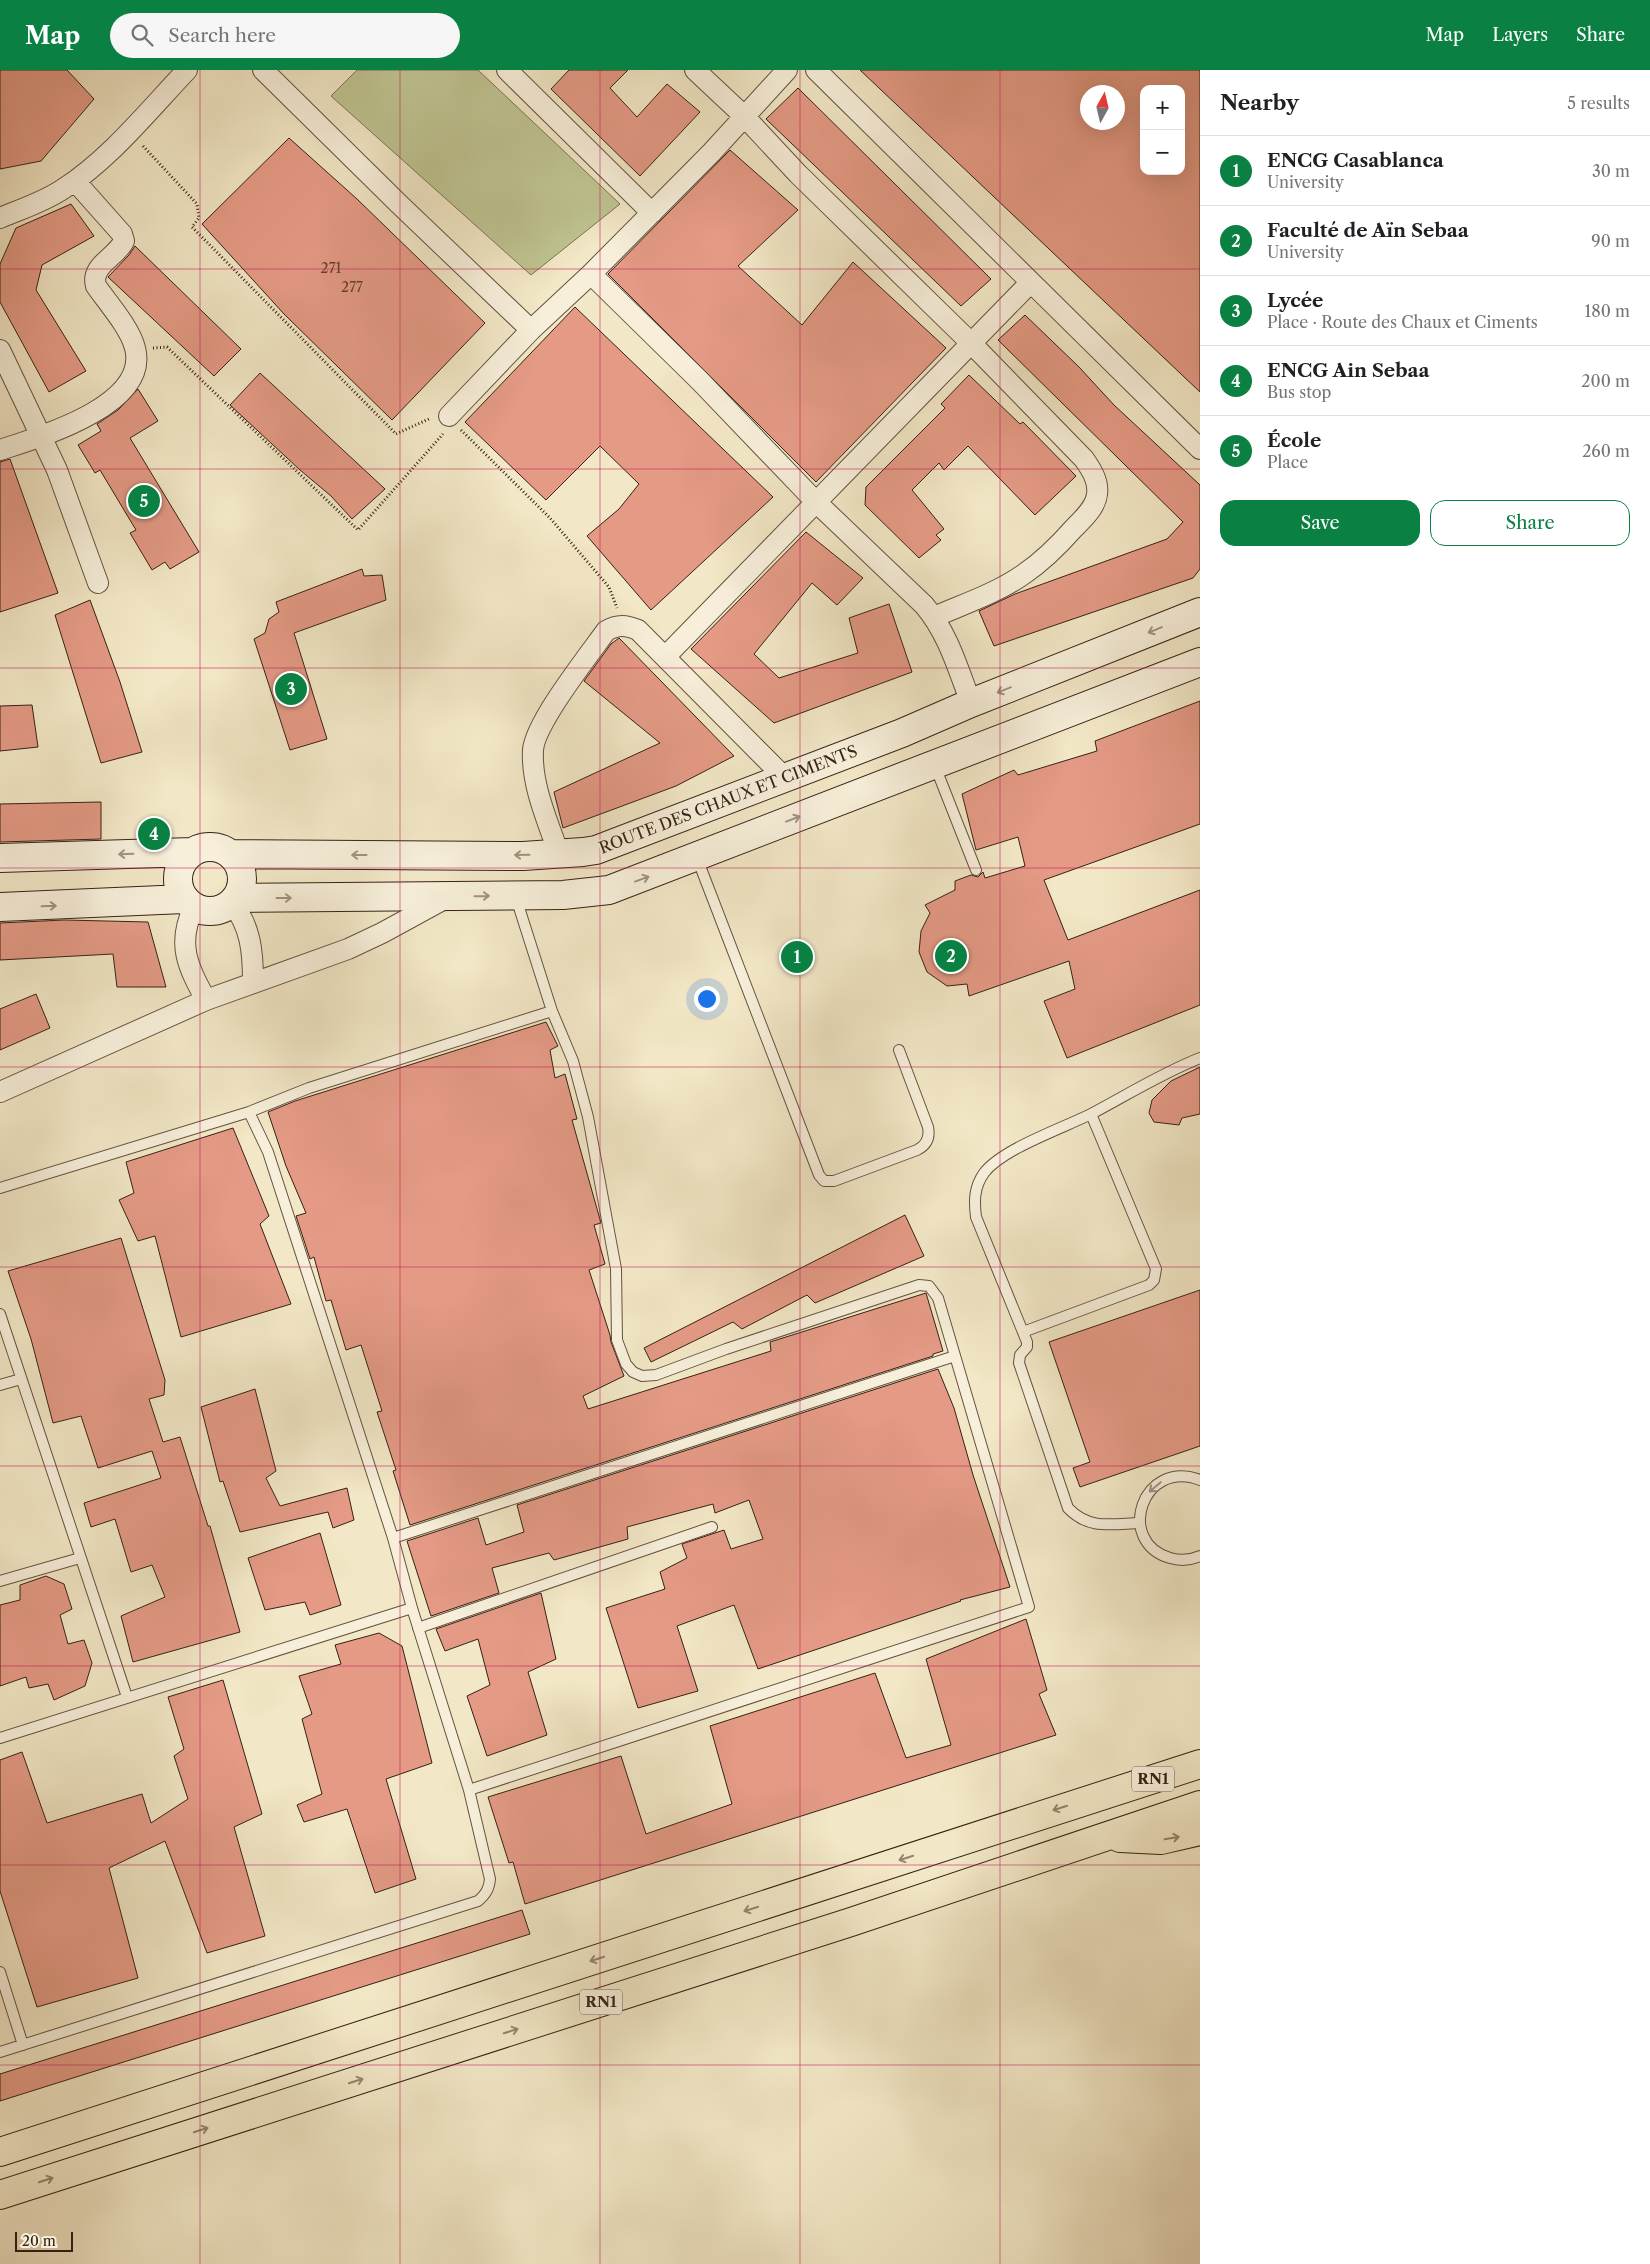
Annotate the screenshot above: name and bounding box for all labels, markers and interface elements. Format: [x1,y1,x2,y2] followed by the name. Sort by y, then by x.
[110,13,460,58] search box
[25,21,80,50] text: Map
[128,21,156,49] icon: search
[168,24,276,47] text: Search here
[1426,24,1464,46] text: Map
[1492,24,1548,46] text: Layers
[1576,24,1625,46] text: Share
[1080,85,1125,130] north arrow
[1140,85,1185,175] map controls
[1140,85,1185,130] button: +
[1220,90,1299,115] text: Nearby
[1567,93,1630,113] text: 5 results
[1140,130,1185,175] button: −
[1267,149,1444,172] text: ENCG Casablanca
[1232,161,1240,181] text: 1
[1592,161,1630,181] text: 30 m
[1267,172,1344,192] text: University
[1267,219,1469,242] text: Faculté de Aïn Sebaa
[1231,231,1241,251] text: 2
[1591,231,1630,251] text: 90 m
[1267,242,1344,262] text: University
[321,259,342,277] house number: 271
[341,278,363,296] house number: 277
[1267,289,1323,312] text: Lycée
[1231,301,1241,321] text: 3
[1584,301,1630,321] text: 180 m
[1267,312,1538,332] text: Place · Route des Chaux et Ciments
[1267,359,1430,382] text: ENCG Ain Sebaa
[1231,371,1241,391] text: 4
[1581,371,1630,391] text: 200 m
[1267,382,1331,402] text: Bus stop
[1267,429,1321,452] text: École
[1232,441,1240,461] text: 5
[1582,441,1630,461] text: 260 m
[1267,452,1308,472] text: Place
[128,482,160,520] pin: 5
[1220,500,1420,546] button: Save
[1430,500,1630,546] button: Share
[1148,626,1163,635] one-way arrow
[275,670,307,708] pin: 3
[997,686,1012,695] one-way arrow
[596,740,860,858] street label: ROUTE DES CHAUX ET CIMENTS
[785,814,800,823] one-way arrow
[138,815,170,853] pin: 4
[118,850,134,859] one-way arrow
[352,850,368,860] one-way arrow
[514,851,530,860] one-way arrow
[634,874,649,883] one-way arrow
[474,892,490,901] one-way arrow
[276,893,292,903] one-way arrow
[40,901,56,910] one-way arrow
[935,937,967,975] pin: 2
[781,938,813,976] pin: 1
[694,986,720,1012] your location
[1149,1481,1162,1492] one-way arrow
[1132,1766,1174,1792] road number: RN1
[1053,1804,1069,1813] one-way arrow
[1163,1833,1179,1843] one-way arrow
[898,1854,914,1864] one-way arrow
[743,1904,759,1914] one-way arrow
[589,1954,605,1964] one-way arrow
[580,1990,622,2014] road number: RN1
[502,2026,518,2036] one-way arrow
[348,2075,364,2085] one-way arrow
[193,2125,209,2135] one-way arrow
[38,2175,54,2184] one-way arrow
[15,2229,72,2252] scale bar
[22,2232,56,2250] text: 20 m

